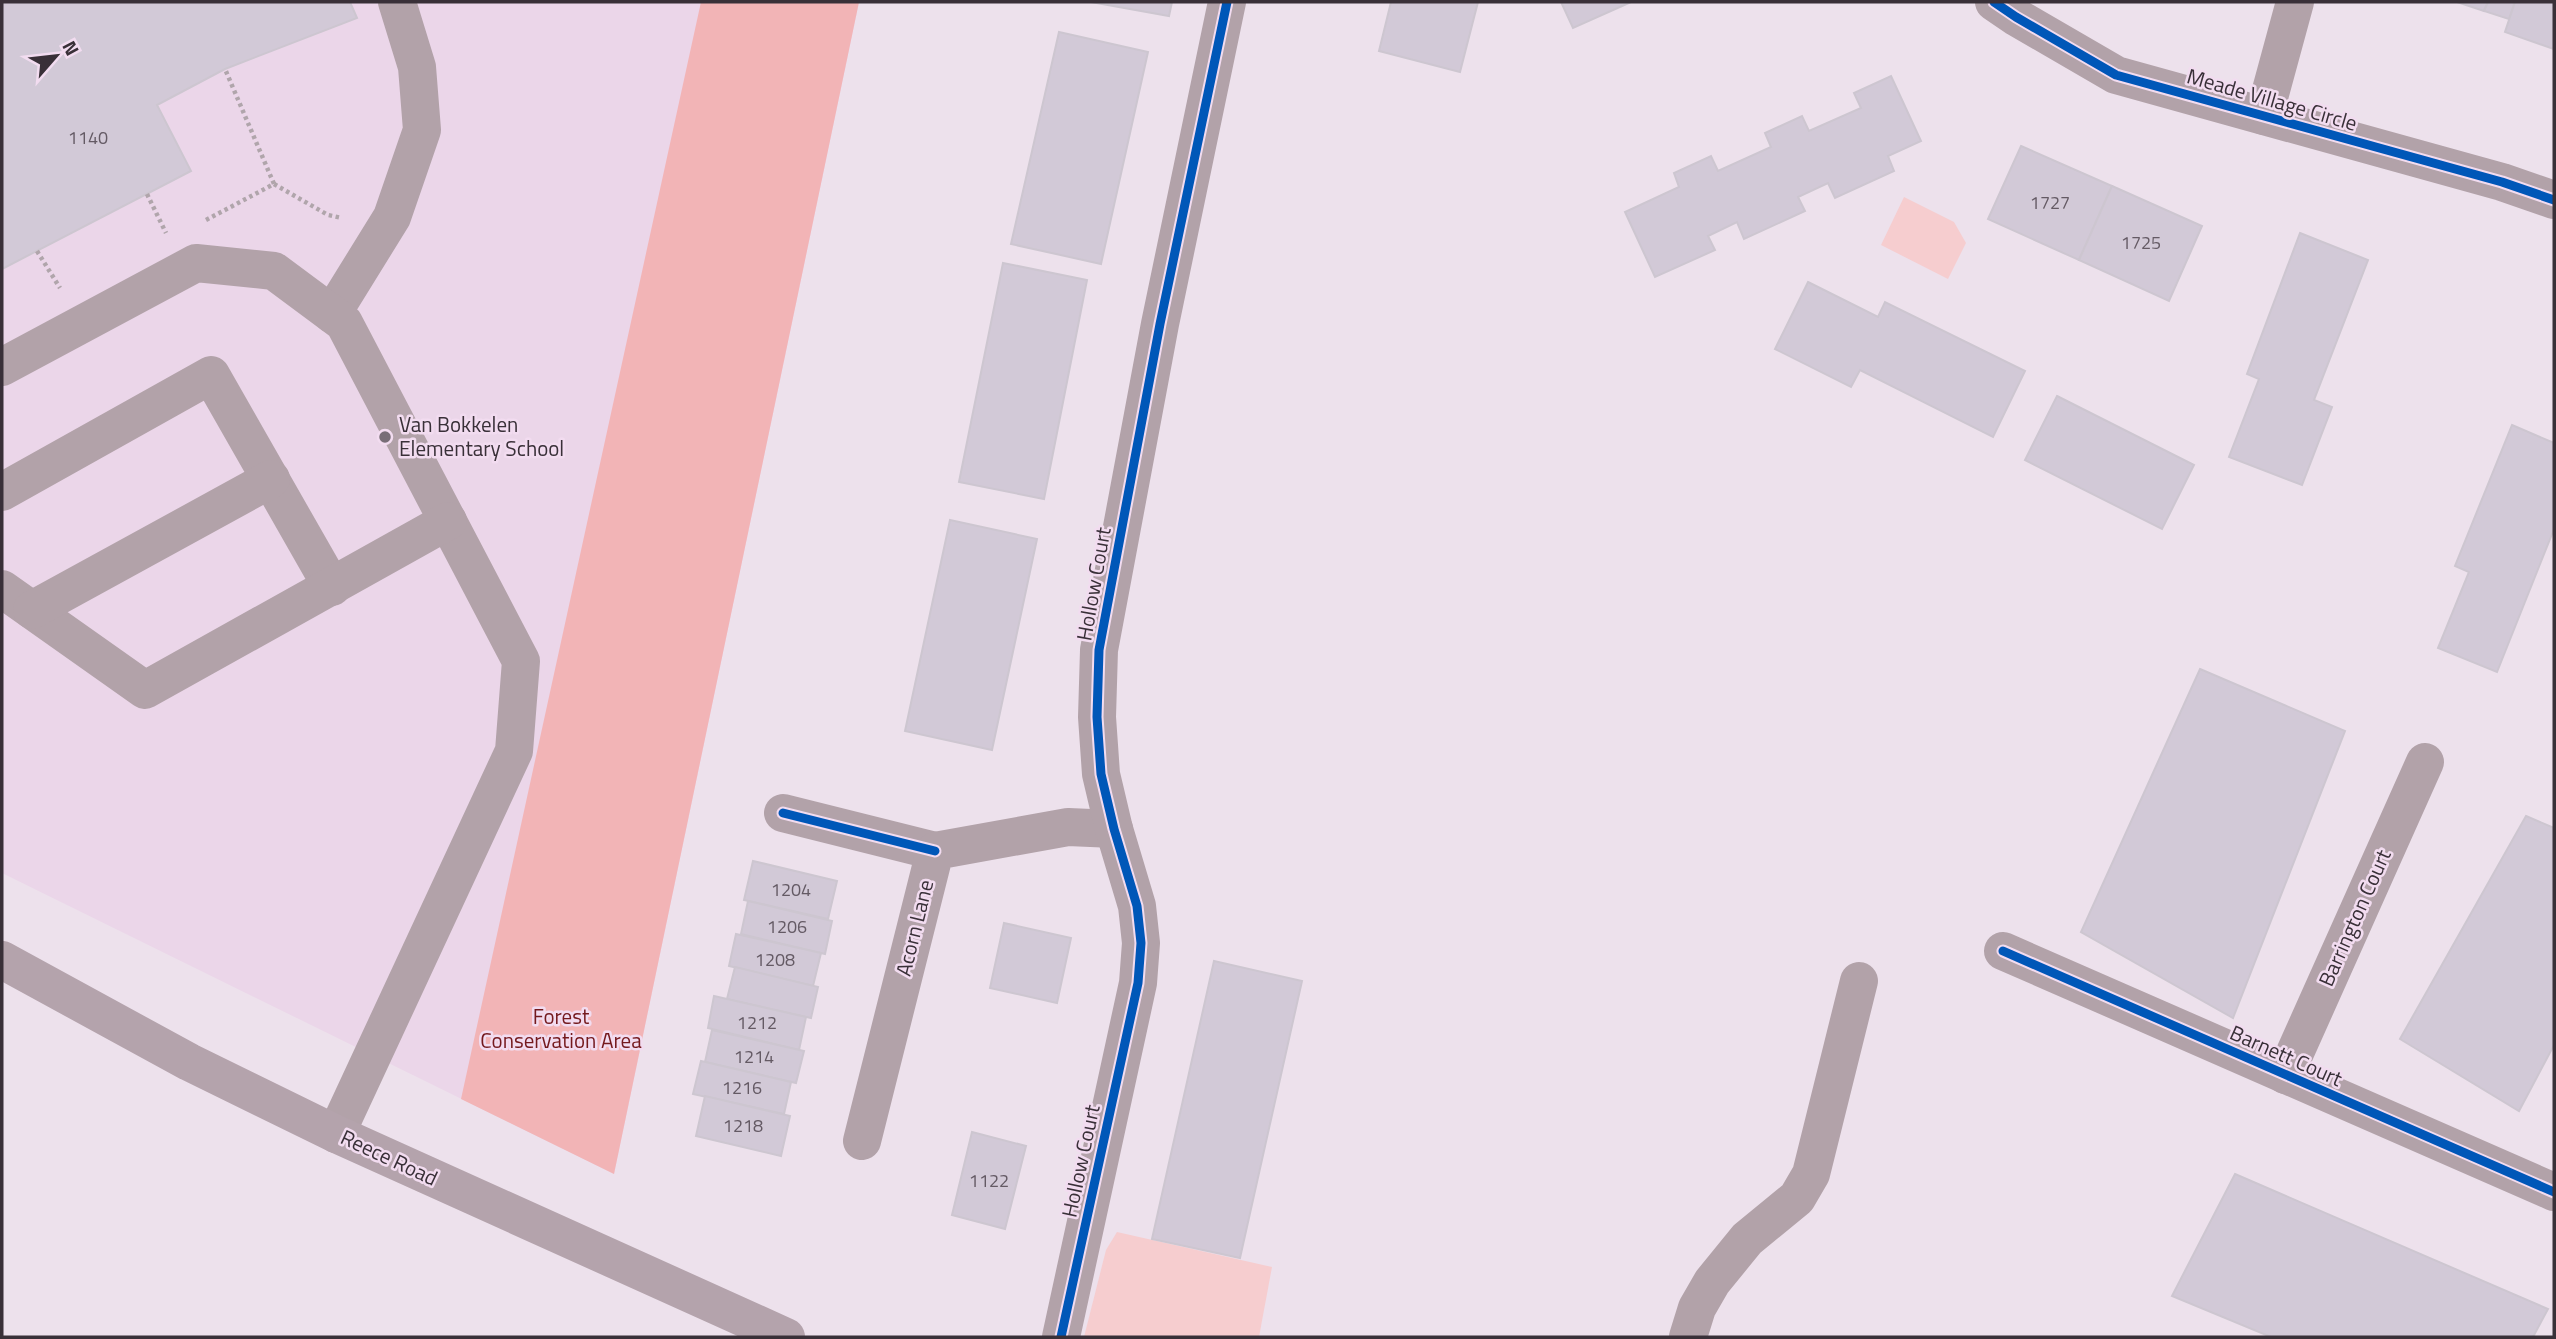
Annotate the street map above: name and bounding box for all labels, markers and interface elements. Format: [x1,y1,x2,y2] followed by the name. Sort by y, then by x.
[21,21,91,91] north arrow
[56,35,87,60] text: N
[2183,59,2361,139] street label: Meade Village Circle
[68,124,108,151] house number: 1140
[2030,189,2070,216] house number: 1727
[2121,229,2161,256] house number: 1725
[399,408,564,464] place label: Van Bokkelen Elementary School
[377,429,393,445] marker: Van Bokkelen Elementary School
[1067,524,1119,643] street label: Hollow Court
[2310,843,2399,991] street label: Barrington Court
[771,876,811,903] house number: 1204
[887,876,941,979] street label: Acorn Lane
[767,913,807,940] house number: 1206
[755,946,795,973] house number: 1208
[480,1000,642,1056] park label: Forest Conservation Area
[737,1009,777,1036] house number: 1212
[2225,1016,2348,1094] street label: Barnett Court
[734,1043,774,1070] house number: 1214
[722,1074,762,1101] house number: 1216
[1052,1101,1108,1220] street label: Hollow Court
[723,1112,763,1139] house number: 1218
[336,1121,443,1194] street label: Reece Road
[969,1167,1009,1194] house number: 1122

